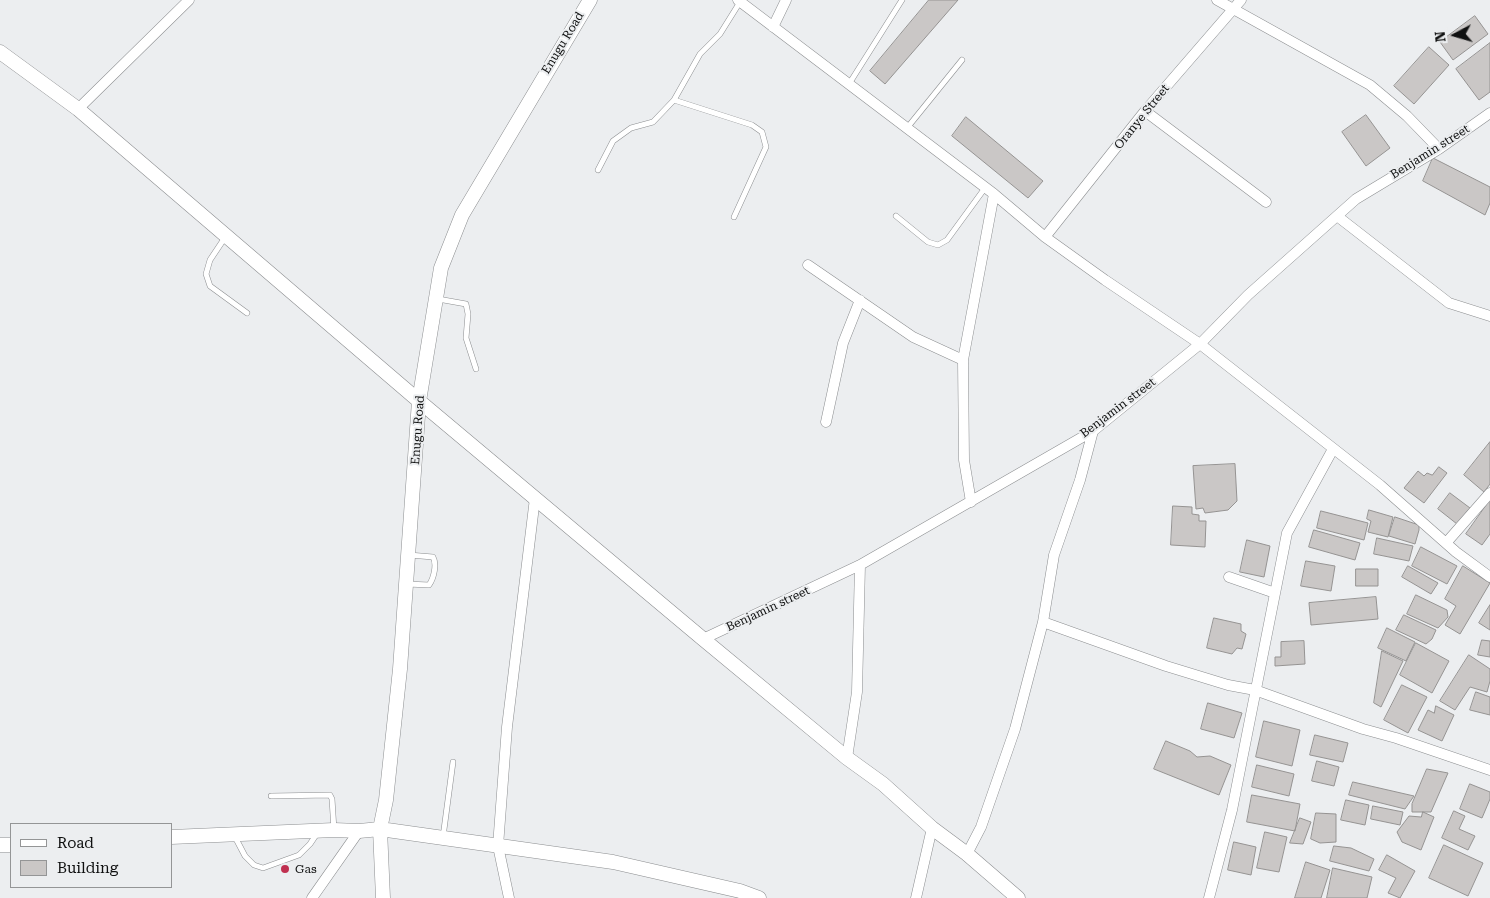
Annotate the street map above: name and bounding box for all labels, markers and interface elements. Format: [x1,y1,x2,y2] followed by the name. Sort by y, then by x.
[539,9,587,77] street label: Enugu Road
[1430,10,1480,60] north arrow
[1432,30,1449,43] text: N
[1111,82,1173,152] street label: Oranye Street
[1388,122,1472,182] street label: Benjamin street
[1077,375,1159,441] street label: Benjamin street
[408,395,428,465] street label: Enugu Road
[724,583,812,635] street label: Benjamin street
[10,823,172,888] legend
[57,834,94,852] text: Road
[57,859,118,877] text: Building
[295,862,317,876] place label: Gas
[279,863,291,875] marker: Gas

